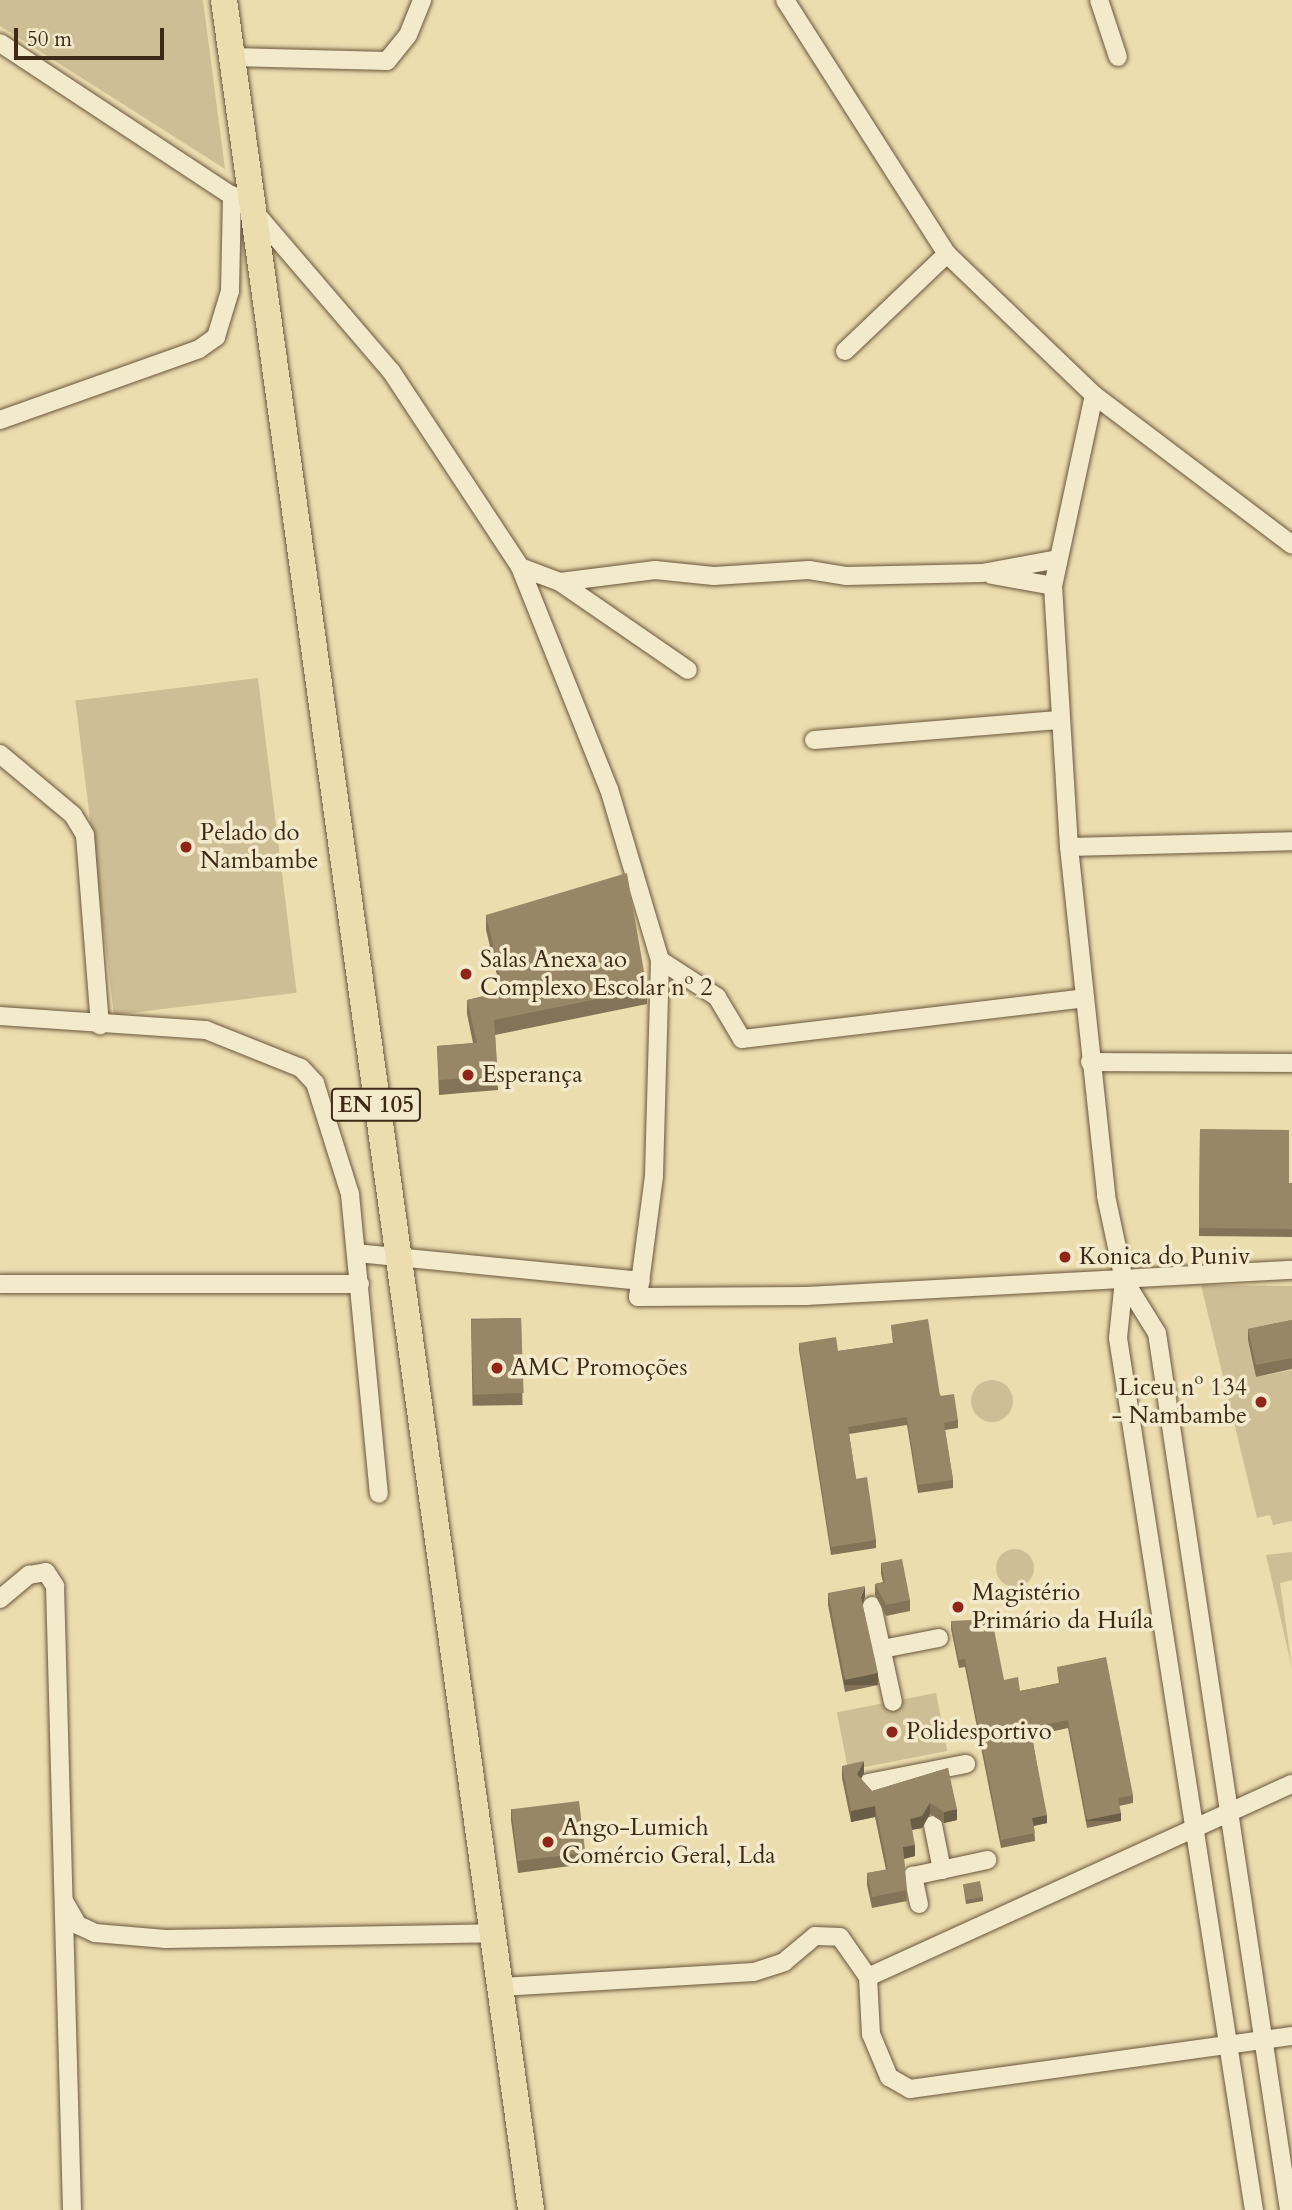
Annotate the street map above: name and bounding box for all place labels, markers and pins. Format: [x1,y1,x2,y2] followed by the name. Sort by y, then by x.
[200,819,318,875] place label: Pelado do Nambambe
[178,839,194,855] marker: Pelado do Nambambe
[480,946,712,1002] place label: Salas Anexa ao Complexo Escolar nº 2
[458,966,474,982] marker: Salas Anexa ao Complexo Escolar nº 2
[482,1061,583,1089] place label: Esperança
[460,1067,476,1083] marker: Esperança
[1079,1243,1250,1271] place label: Konica do Puniv
[1057,1249,1073,1265] marker: Konica do Puniv
[511,1354,687,1382] place label: AMC Promoções
[489,1360,505,1376] marker: AMC Promoções
[1111,1374,1247,1430] place label: Liceu nº 134 - Nambambe
[1253,1394,1269,1410] marker: Liceu nº 134 - Nambambe
[972,1579,1153,1635] place label: Magistério Primário da Huíla
[950,1599,966,1615] marker: Magistério Primário da Huíla
[906,1718,1052,1746] place label: Polidesportivo
[884,1724,900,1740] marker: Polidesportivo
[562,1814,776,1870] place label: Ango-Lumich Comércio Geral, Lda
[540,1834,556,1850] marker: Ango-Lumich Comércio Geral, Lda

